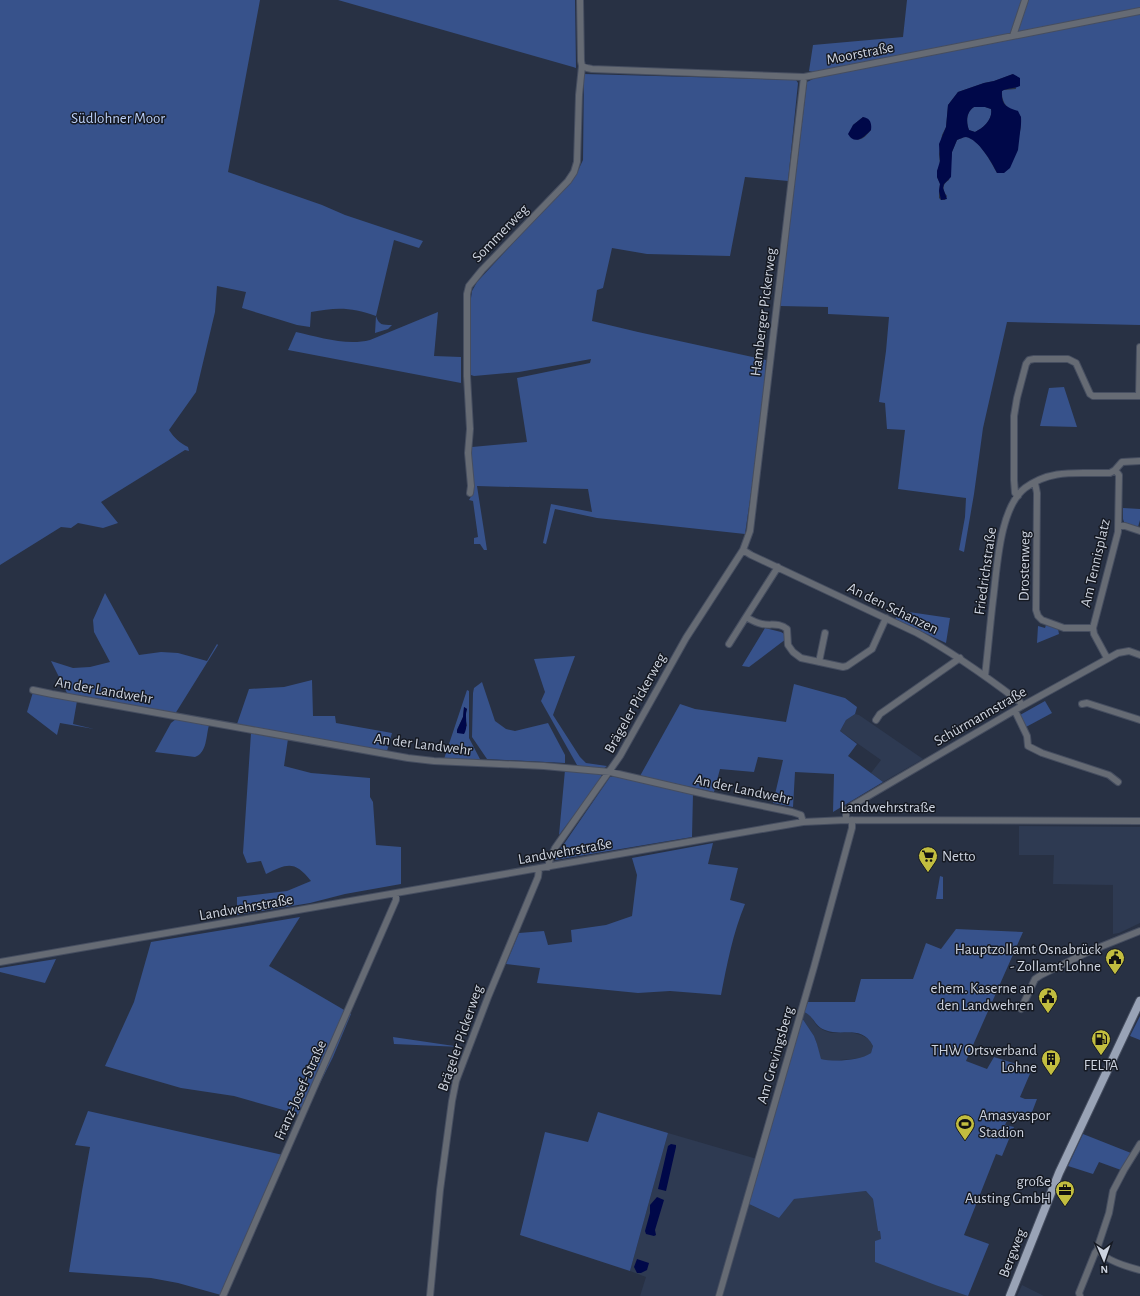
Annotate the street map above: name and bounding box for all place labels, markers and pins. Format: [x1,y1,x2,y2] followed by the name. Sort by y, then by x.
[917,845,939,873] supermarket icon: Netto
[942,849,976,864] place label: Netto
[955,942,1101,974] place label: Hauptzollamt Osnabrück - Zollamt Lohne
[1104,947,1126,975] public building icon: Hauptzollamt Osnabrück - Zollamt Lohne
[931,981,1034,1013] place label: ehem. Kaserne an den Landwehren
[1037,986,1059,1014] public building icon: ehem. Kaserne an den Landwehren
[1090,1028,1112,1056] fuel station icon: FELTA
[931,1043,1037,1075] place label: THW Ortsverband Lohne
[1040,1048,1062,1076] building icon: THW Ortsverband Lohne
[1084,1058,1119,1073] place label: FELTA
[979,1108,1050,1140] place label: Amasyaspor Stadion
[954,1113,976,1141] sports icon: Amasyaspor Stadion
[965,1174,1051,1206] place label: große Austing GmbH
[1054,1179,1076,1207] office icon: große Austing GmbH

